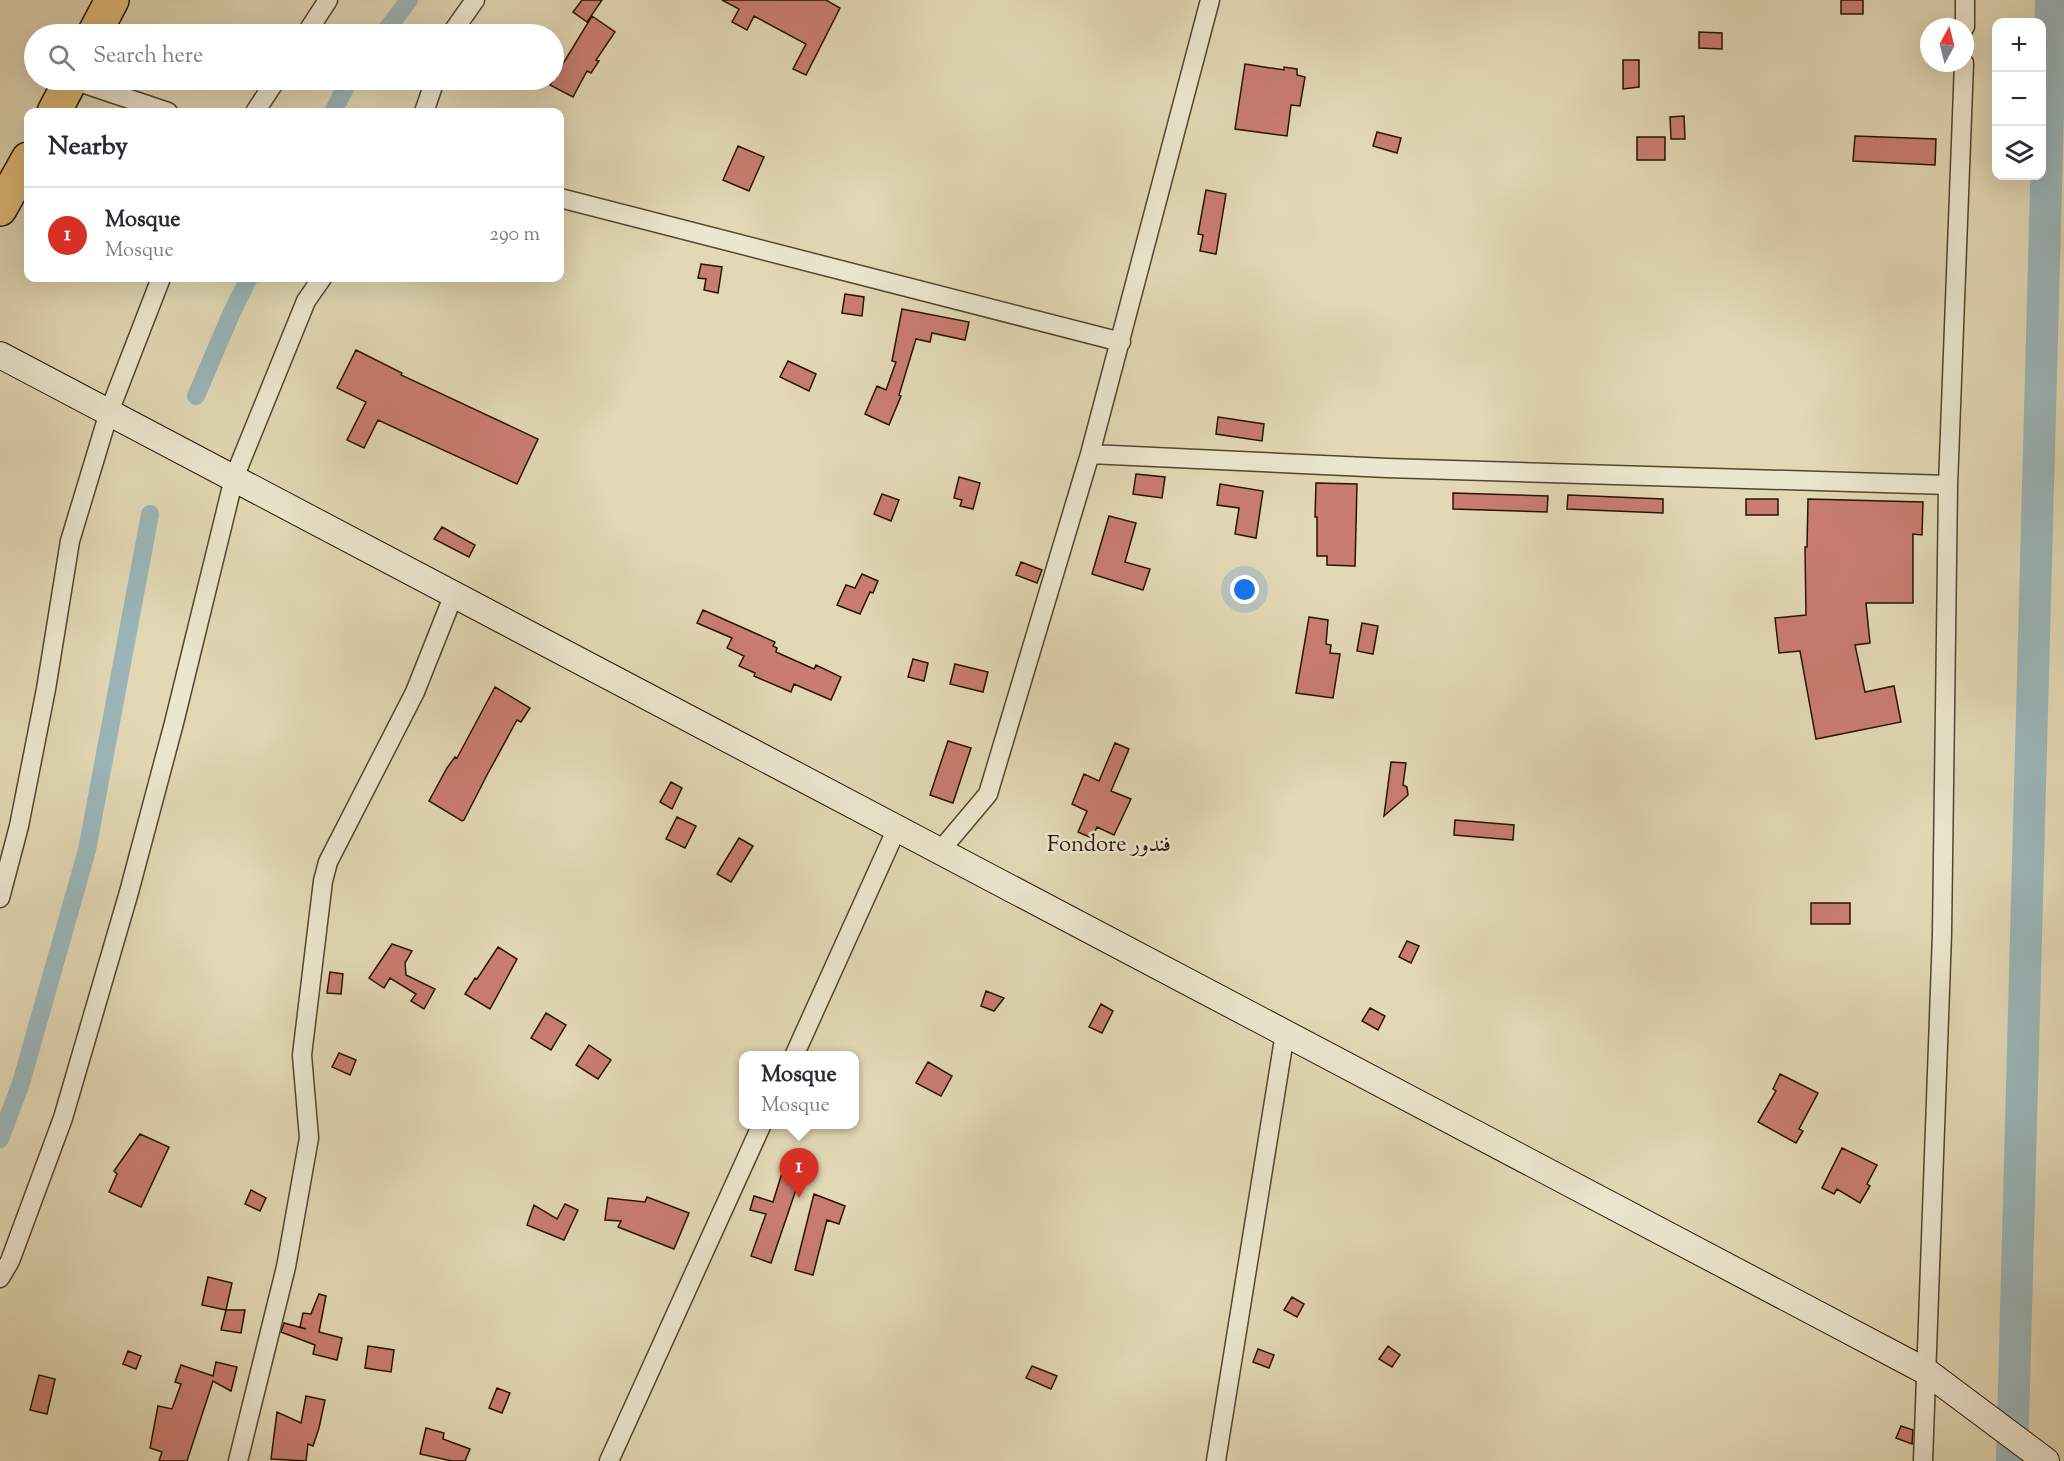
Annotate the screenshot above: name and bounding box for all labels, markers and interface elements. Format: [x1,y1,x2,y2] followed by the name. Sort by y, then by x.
[1920,18,1974,72] north arrow
[1992,18,2046,180] map controls
[1992,18,2046,72] button: +
[24,24,564,90] search box
[45,41,78,74] icon: search
[93,41,203,73] text: Search here
[1992,72,2046,126] button: −
[1992,126,2046,180] button: layers
[48,129,128,166] text: Nearby
[105,205,181,237] text: Mosque
[64,221,71,250] text: 1
[490,221,540,250] text: 290 m
[105,237,174,266] text: Mosque
[1230,575,1259,604] your location
[1047,830,1171,862] district label: Fondore فندور
[739,1051,859,1129] popup
[761,1060,837,1092] text: Mosque
[761,1092,830,1121] text: Mosque
[780,1148,818,1198] pin: 1

